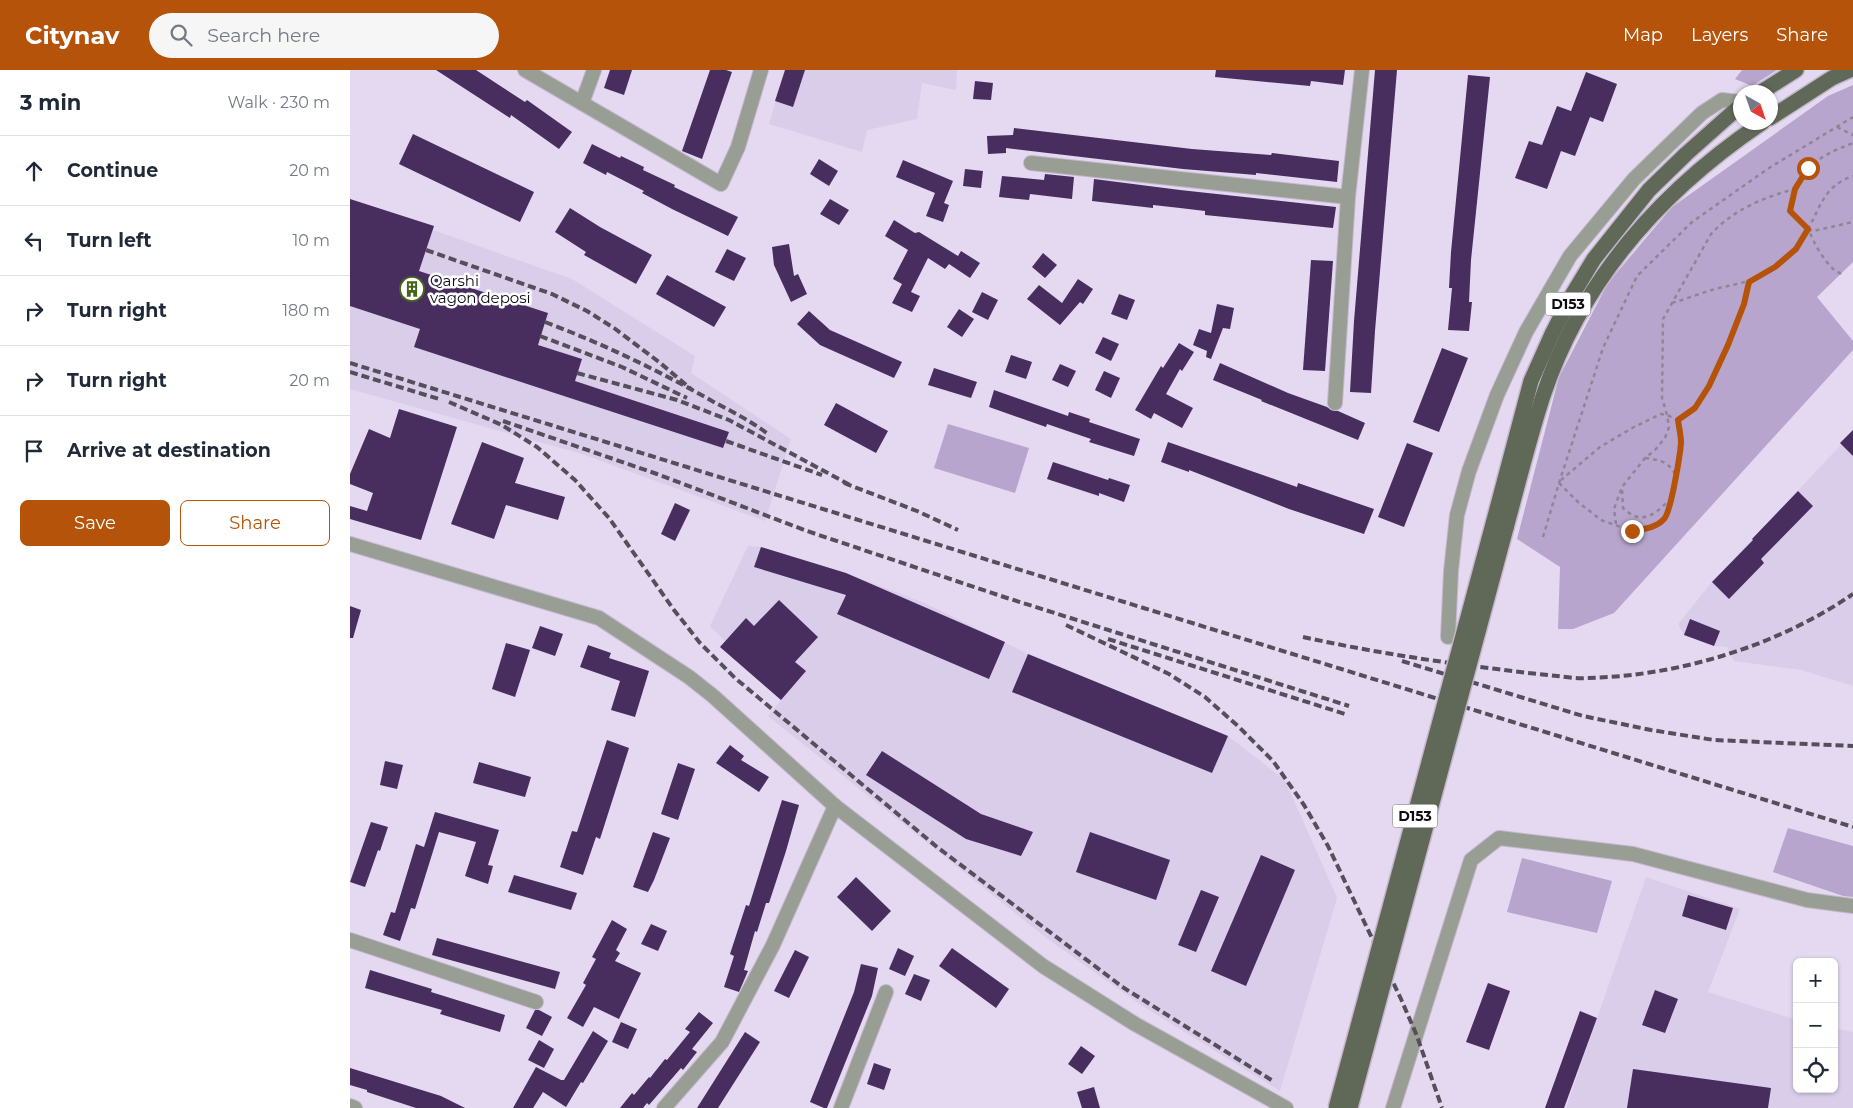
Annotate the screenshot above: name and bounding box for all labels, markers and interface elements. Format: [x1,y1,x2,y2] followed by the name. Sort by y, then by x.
[149,13,499,58] search box
[25,21,119,50] text: Citynav
[167,21,195,49] icon: search
[207,24,320,47] text: Search here
[1623,24,1663,46] text: Map
[1691,24,1748,46] text: Layers
[1776,24,1828,46] text: Share
[1733,85,1778,130] north arrow
[20,90,81,115] text: 3 min
[228,93,330,112] text: Walk · 230 m
[20,157,48,185] icon: ahead
[1797,157,1820,180] route start
[67,159,158,182] text: Continue
[289,161,330,180] text: 20 m
[20,227,48,255] icon: left
[67,229,152,252] text: Turn left
[292,231,330,250] text: 10 m
[430,271,531,307] place label: Qarshi vagon deposi
[399,276,425,302] building icon: Qarshi vagon deposi
[1546,292,1590,315] road number: D153
[20,297,48,325] icon: right
[67,299,167,322] text: Turn right
[282,301,330,320] text: 180 m
[20,367,48,395] icon: right
[67,369,167,392] text: Turn right
[289,371,330,390] text: 20 m
[20,437,48,465] icon: arrive
[67,439,271,462] text: Arrive at destination
[20,500,170,546] button: Save
[180,500,330,546] button: Share
[1621,520,1644,543] route end
[1392,804,1438,828] road number: D153
[1793,958,1838,1093] map controls
[1793,958,1838,1003] button: +
[1793,1003,1838,1048] button: −
[1793,1048,1838,1093] button: locate

